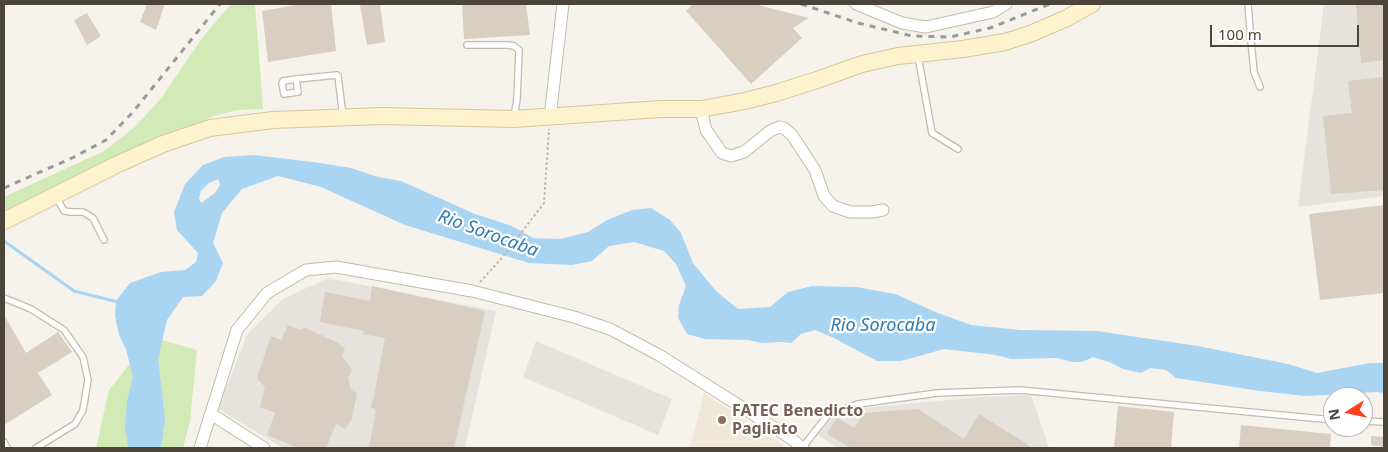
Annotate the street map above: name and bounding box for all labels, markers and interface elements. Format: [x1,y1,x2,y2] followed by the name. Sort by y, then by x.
[1213,15,1362,47] scale bar
[1218,24,1262,44] text: 100 m
[435,206,541,262] water label: Rio Sorocaba
[831,315,935,337] water label: Rio Sorocaba
[1323,387,1373,437] north arrow
[732,401,863,439] place label: FATEC Benedicto Pagliato
[1323,407,1344,422] text: N
[716,414,728,426] marker: FATEC Benedicto Pagliato

